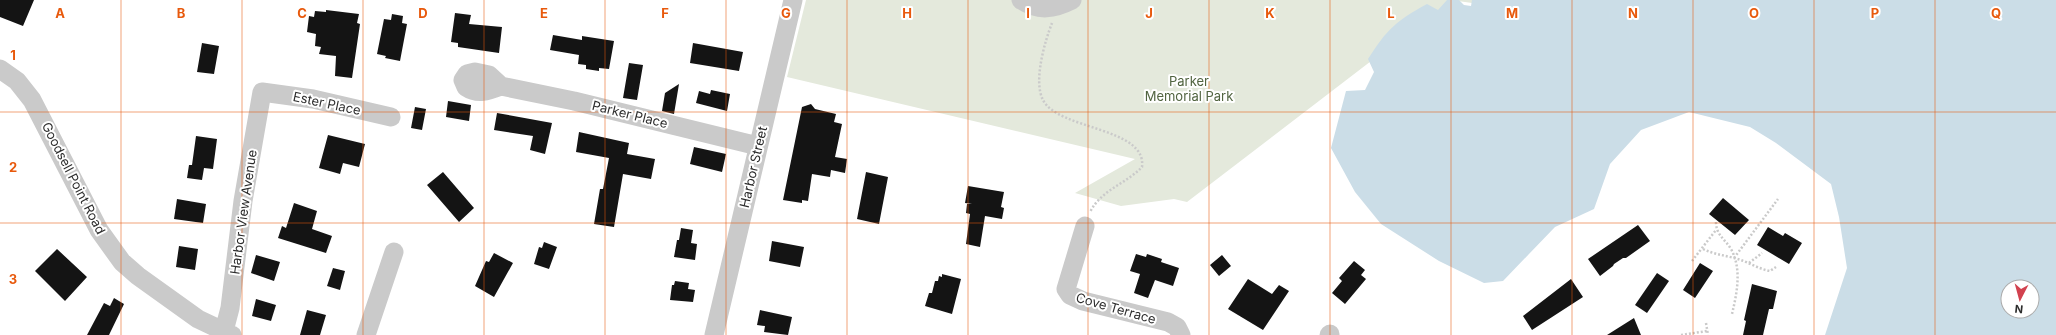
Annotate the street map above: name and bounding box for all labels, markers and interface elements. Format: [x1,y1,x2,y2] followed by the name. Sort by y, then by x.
[55,5,65,21] text: A
[177,5,186,21] text: B
[297,5,307,21] text: C
[418,5,428,21] text: D
[540,5,548,21] text: E
[661,5,669,21] text: F
[781,5,791,21] text: G
[902,5,912,21] text: H
[1026,5,1030,21] text: I
[1145,5,1153,21] text: J
[1265,5,1275,21] text: K
[1387,5,1395,21] text: L
[1506,5,1518,21] text: M
[1628,5,1638,21] text: N
[1749,5,1759,21] text: O
[1871,5,1879,21] text: P
[1991,5,2001,21] text: Q
[10,47,16,63] text: 1
[1145,73,1233,104] park label: Parker Memorial Park
[292,88,362,118] street label: Ester Place
[590,97,670,131] street label: Parker Place
[39,119,109,237] street label: Goodsell Point Road
[736,125,770,209] street label: Harbor Street
[226,149,260,275] street label: Harbor View Avenue
[9,159,17,175] text: 2
[9,271,17,287] text: 3
[2000,279,2040,319] north arrow
[1074,289,1158,327] street label: Cove Terrace
[2014,302,2024,316] text: N

